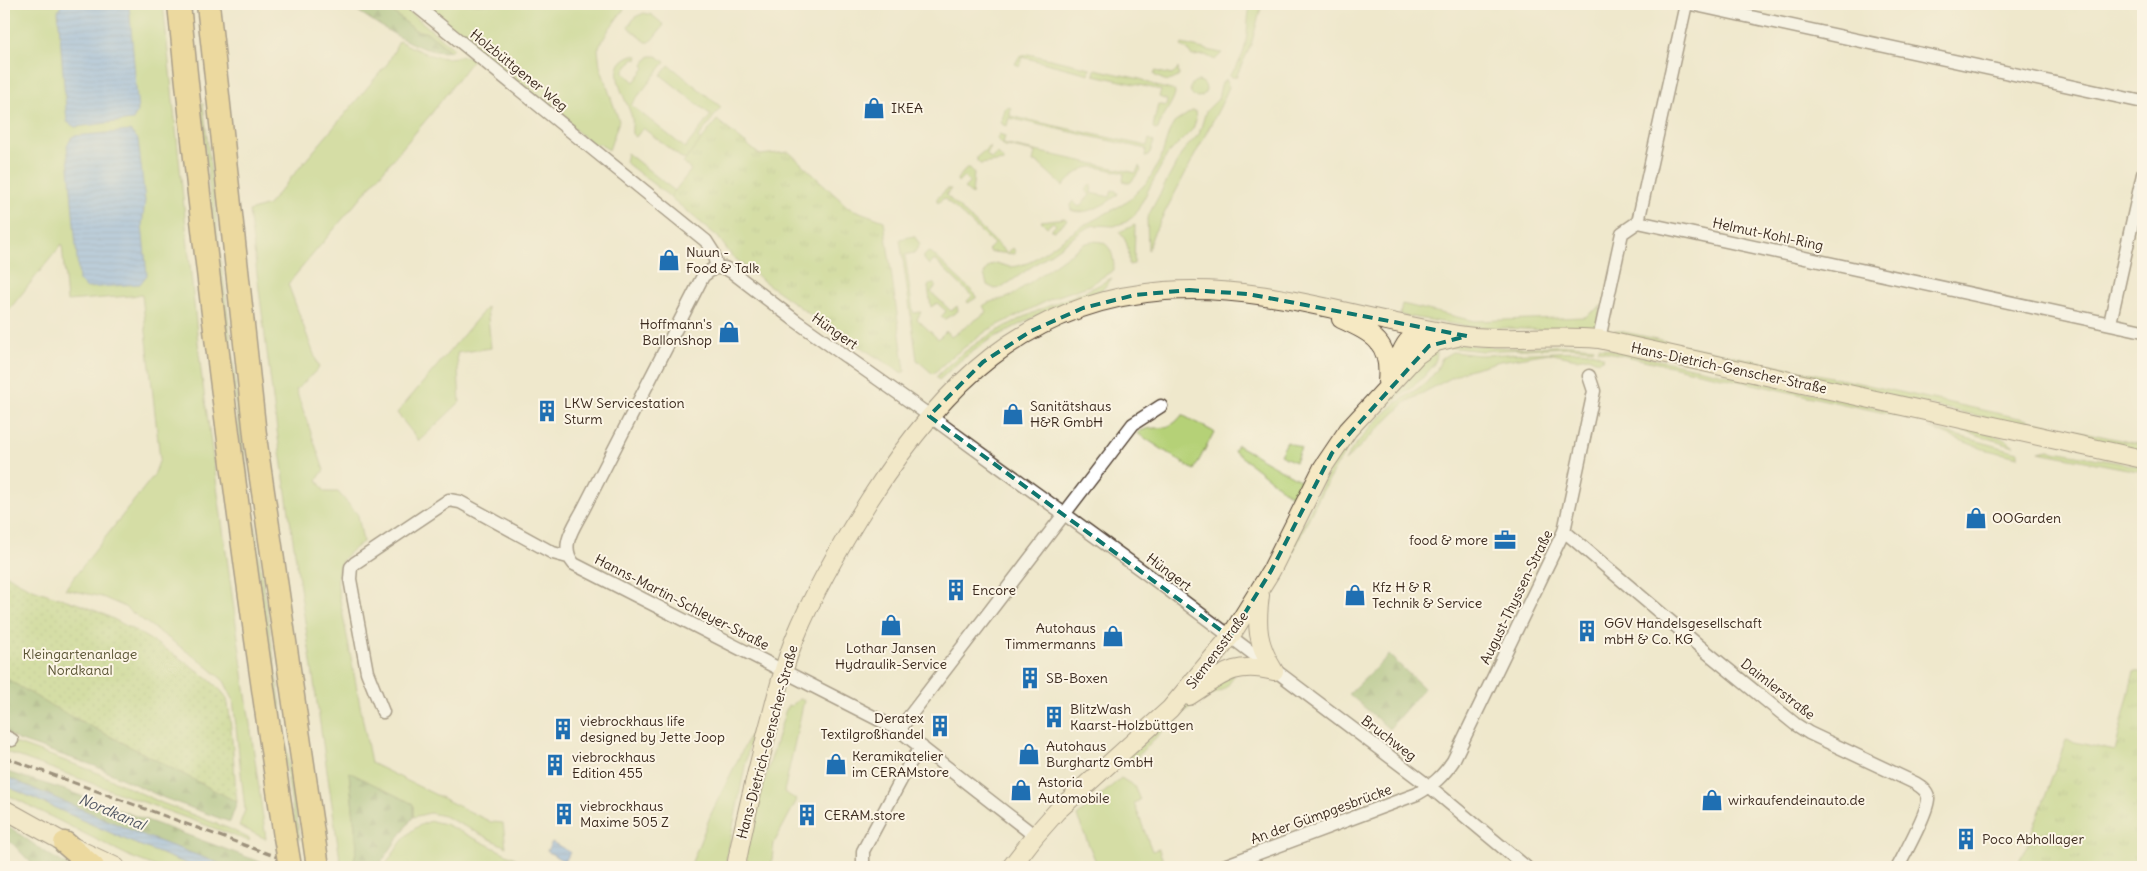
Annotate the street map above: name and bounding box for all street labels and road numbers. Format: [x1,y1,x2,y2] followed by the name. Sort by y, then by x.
[466,25,572,115] street label: Holzbüttgener Weg
[1711,213,1825,255] street label: Helmut-Kohl-Ring
[808,309,862,353] street label: Hüngert
[1629,338,1829,398] street label: Hans-Dietrich-Genscher-Straße
[1476,527,1556,667] street label: August-Thyssen-Straße
[1143,549,1195,595] street label: Hüngert
[592,550,772,654] street label: Hanns-Martin-Schleyer-Straße
[1182,608,1252,692] street label: Siemensstraße
[732,643,802,841] street label: Hans-Dietrich-Genscher-Straße
[1737,654,1819,724] street label: Daimlerstraße
[1358,711,1420,765] street label: Bruchweg
[1248,780,1394,848] street label: An der Gümpgesbrücke

